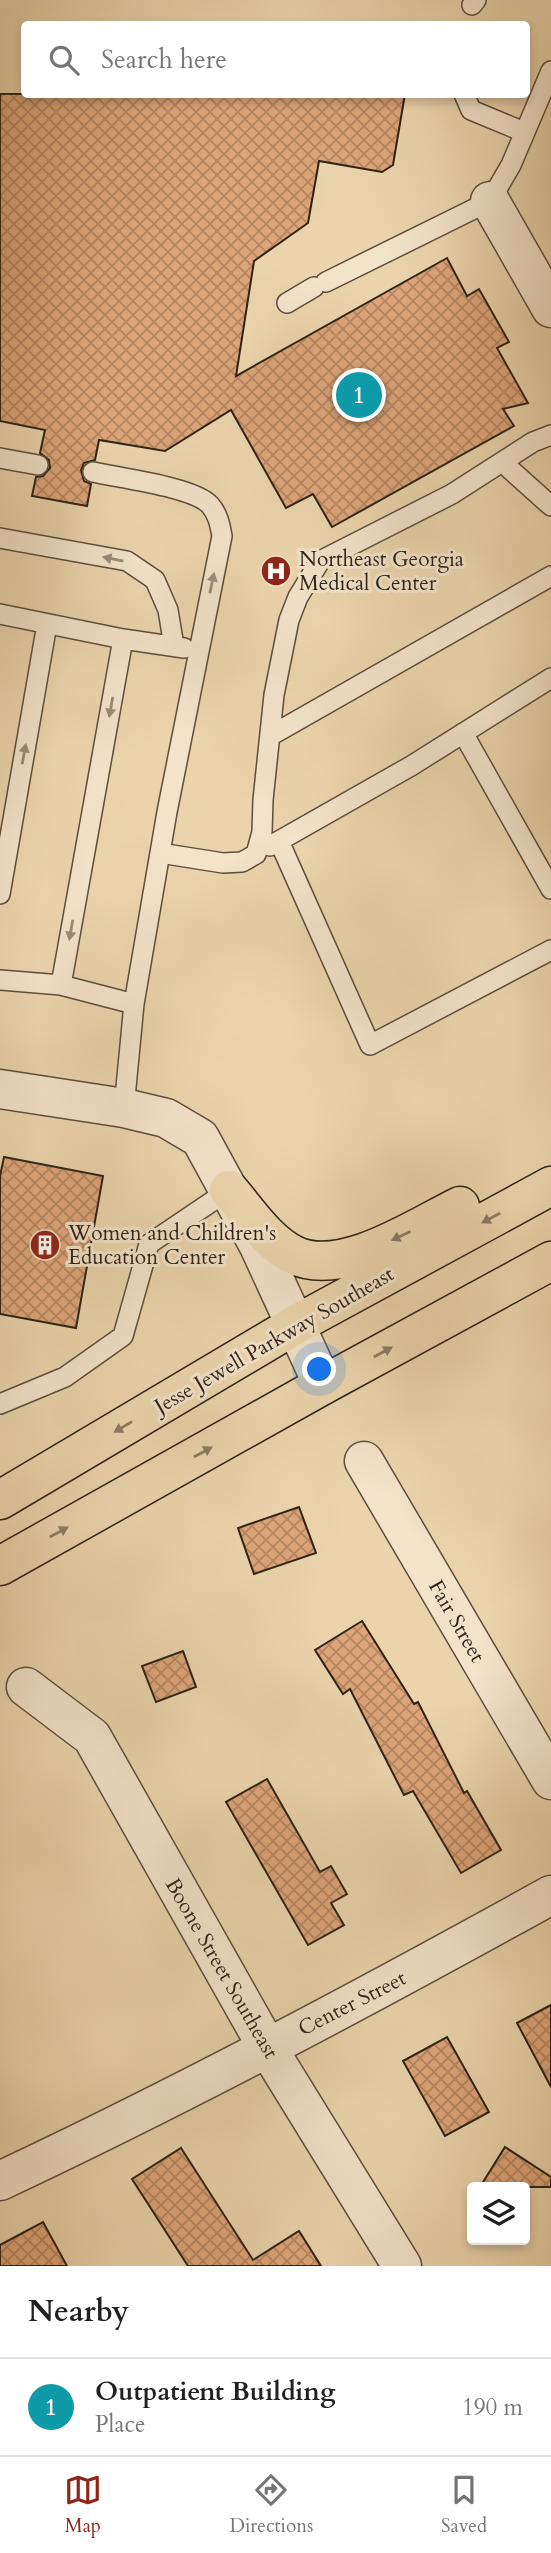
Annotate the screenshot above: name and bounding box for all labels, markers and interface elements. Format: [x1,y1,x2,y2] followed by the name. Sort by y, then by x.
[21,21,530,98] search box
[45,41,83,79] icon: search
[101,42,227,77] text: Search here
[336,369,382,421] pin: 1
[299,545,464,598] place label: Northeast Georgia Medical Center
[102,553,124,564] one-way arrow
[259,554,293,588] hospital icon: Northeast Georgia Medical Center
[207,572,218,594] one-way arrow
[105,696,116,718] one-way arrow
[19,743,30,765] one-way arrow
[65,919,76,941] one-way arrow
[481,1213,501,1224] one-way arrow
[67,1219,276,1272] place label: Women and Children's Education Center
[28,1228,62,1262] building icon: Women and Children's Education Center
[391,1230,411,1241] one-way arrow
[147,1260,400,1423] street label: Jesse Jewell Parkway Southeast
[374,1346,393,1358] one-way arrow
[302,1352,336,1386] your location
[113,1421,132,1433] one-way arrow
[193,1446,212,1458] one-way arrow
[50,1526,69,1538] one-way arrow
[421,1575,492,1668] street label: Fair Street
[158,1873,285,2064] street label: Boone Street Southeast
[293,1964,411,2043] street label: Center Street
[467,2182,530,2245] map controls
[467,2182,530,2245] button: layers
[28,2291,129,2332] text: Nearby
[95,2374,336,2409] text: Outpatient Building
[45,2392,57,2423] text: 1
[462,2392,523,2423] text: 190 m
[95,2409,145,2440] text: Place
[64,2471,102,2539] tab: Map
[230,2471,313,2539] tab: Directions
[441,2471,487,2539] tab: Saved

